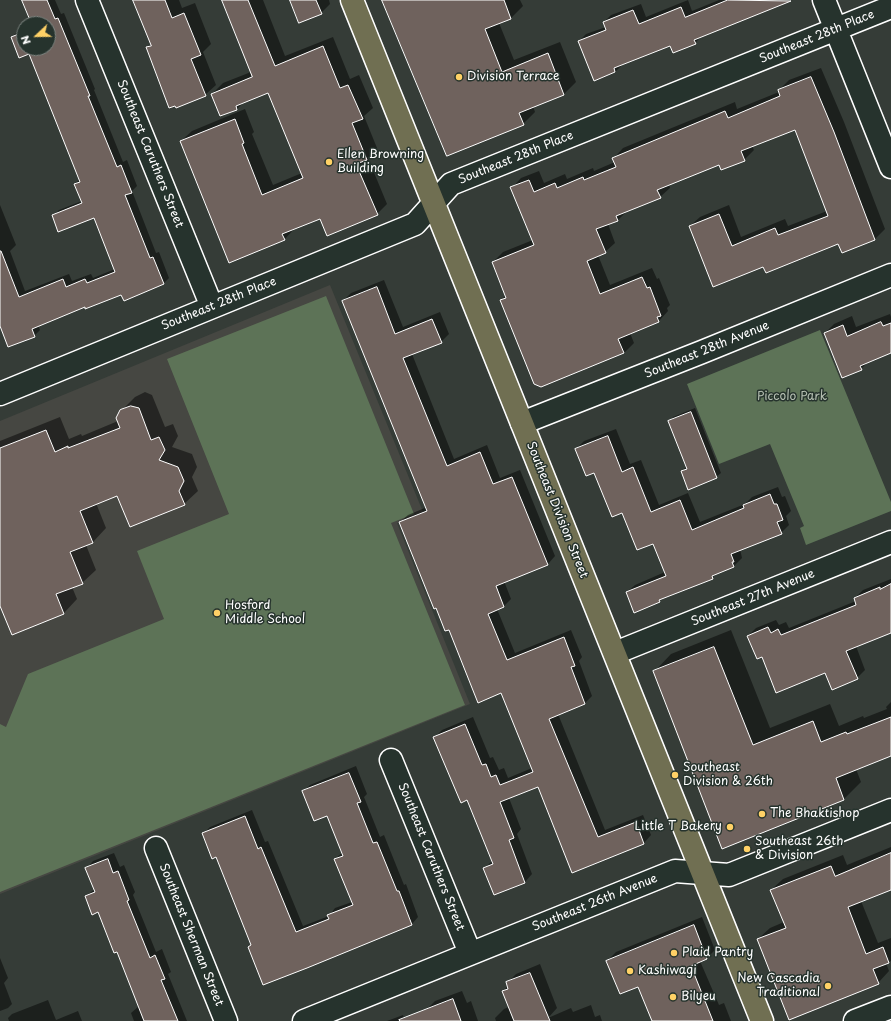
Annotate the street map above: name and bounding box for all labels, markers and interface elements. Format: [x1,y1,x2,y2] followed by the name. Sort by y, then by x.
[757,7,877,67] street label: Southeast 28th Place
[16,16,56,56] north arrow
[16,33,35,48] text: N
[467,70,559,84] place label: Division Terrace
[454,72,464,82] marker: Division Terrace
[114,78,186,230] street label: Southeast Caruthers Street
[456,128,576,188] street label: Southeast 28th Place
[337,148,424,176] place label: Ellen Browning Building
[324,157,334,167] marker: Ellen Browning Building
[159,274,279,334] street label: Southeast 28th Place
[643,318,771,382] street label: Southeast 28th Avenue
[757,390,827,404] park label: Piccolo Park
[523,440,591,580] street label: Southeast Division Street
[689,567,817,629] street label: Southeast 27th Avenue
[225,599,305,627] place label: Hosford Middle School
[212,608,222,618] marker: Hosford Middle School
[683,761,773,789] place label: Southeast Division & 26th
[670,770,680,780] marker: Southeast Division & 26th
[395,781,467,933] street label: Southeast Caruthers Street
[770,807,859,821] place label: The Bhaktishop
[757,809,767,819] marker: The Bhaktishop
[634,820,722,834] place label: Little T Bakery
[725,822,735,832] marker: Little T Bakery
[755,835,844,863] place label: Southeast 26th & Division
[742,844,752,854] marker: Southeast 26th & Division
[156,862,226,1008] street label: Southeast Sherman Street
[530,871,660,935] street label: Southeast 26th Avenue
[682,946,753,960] place label: Plaid Pantry
[669,948,679,958] marker: Plaid Pantry
[638,964,697,978] place label: Kashiwagi
[625,966,635,976] marker: Kashiwagi
[737,972,820,1000] place label: New Cascadia Traditional
[823,981,833,991] marker: New Cascadia Traditional
[681,990,716,1004] place label: Bilyeu
[668,992,678,1002] marker: Bilyeu

